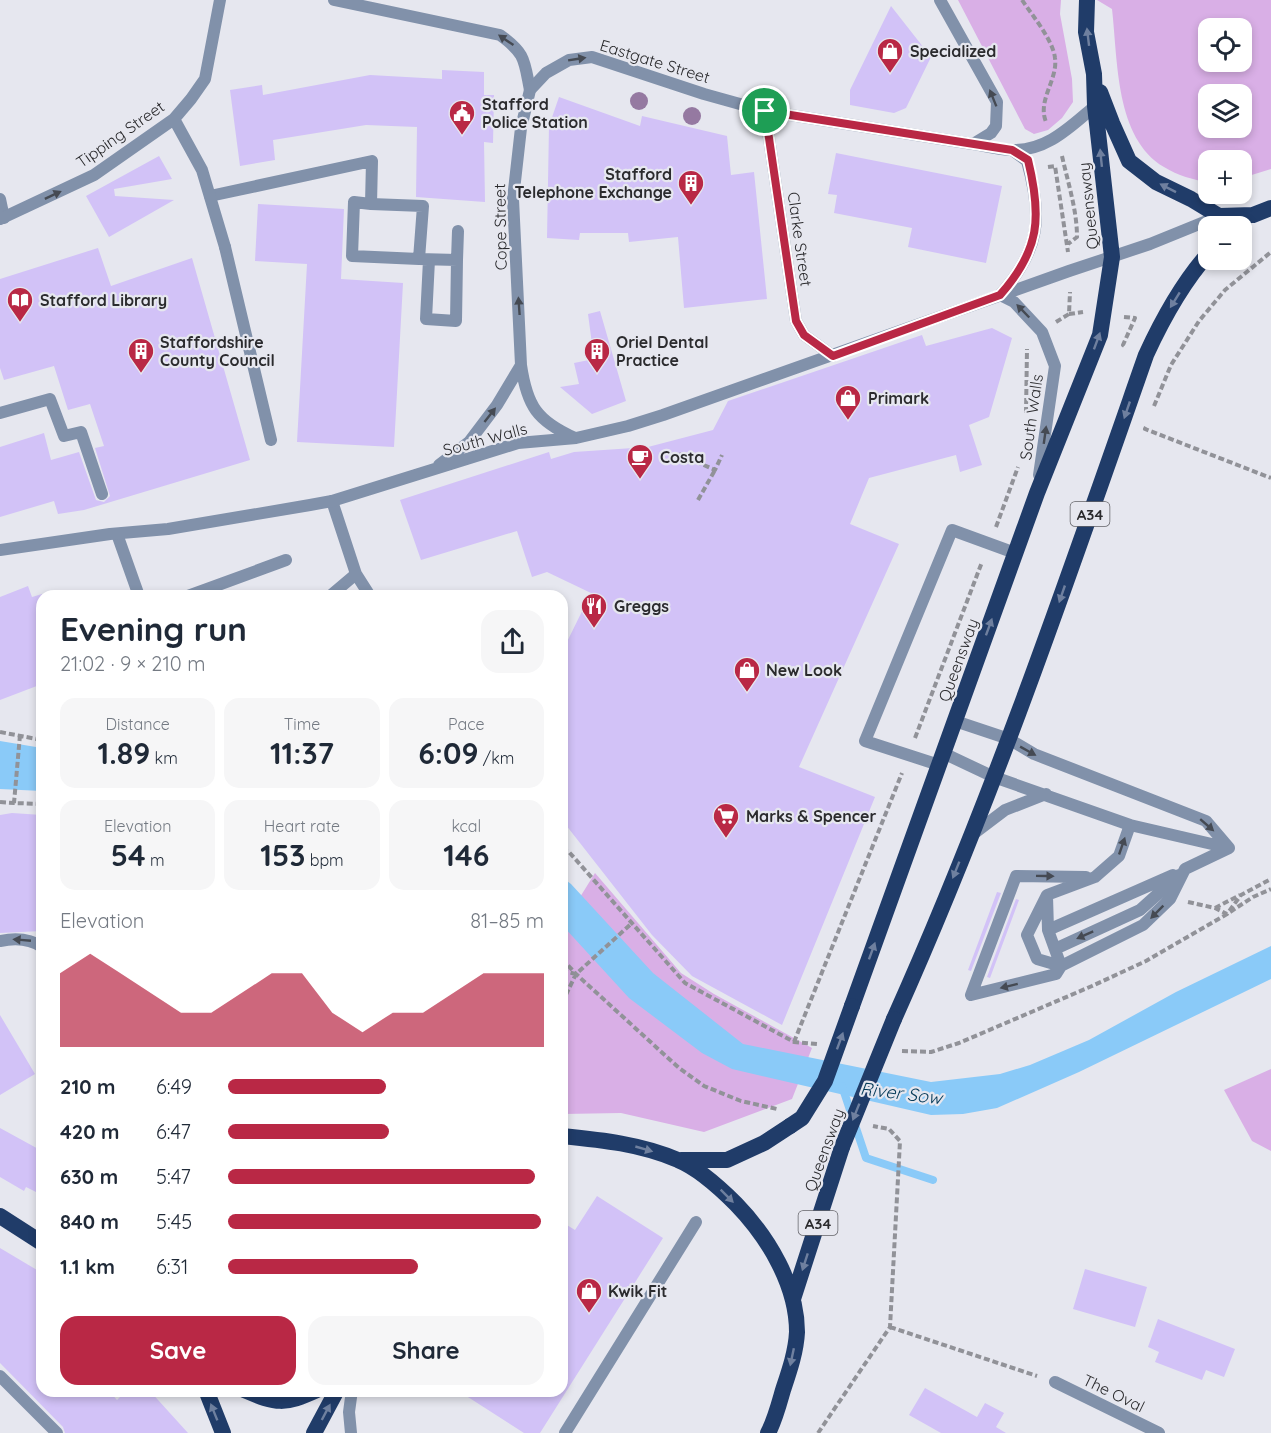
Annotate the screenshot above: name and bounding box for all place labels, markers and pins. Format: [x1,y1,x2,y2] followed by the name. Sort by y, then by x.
[875,36,905,74] shop icon: Specialized
[910,41,996,61] place label: Specialized
[739,85,790,136] pin
[482,94,588,132] place label: Stafford Police Station
[447,98,477,136] public building icon: Stafford Police Station
[514,164,672,202] place label: Stafford Telephone Exchange
[676,168,706,206] building icon: Stafford Telephone Exchange
[5,285,35,323] library icon: Stafford Library
[40,290,167,310] place label: Stafford Library
[160,332,275,370] place label: Staffordshire County Council
[616,332,709,370] place label: Oriel Dental Practice
[126,336,156,374] building icon: Staffordshire County Council
[582,336,612,374] building icon: Oriel Dental Practice
[833,383,863,421] shop icon: Primark
[868,388,929,408] place label: Primark
[625,442,655,480] cafe icon: Costa
[660,447,704,467] place label: Costa
[579,591,609,629] restaurant icon: Greggs
[614,596,669,616] place label: Greggs
[732,655,762,693] shop icon: New Look
[766,660,842,680] place label: New Look
[711,801,741,839] supermarket icon: Marks & Spencer
[746,806,876,826] place label: Marks & Spencer
[574,1276,604,1314] shop icon: Kwik Fit
[608,1281,667,1301] place label: Kwik Fit

